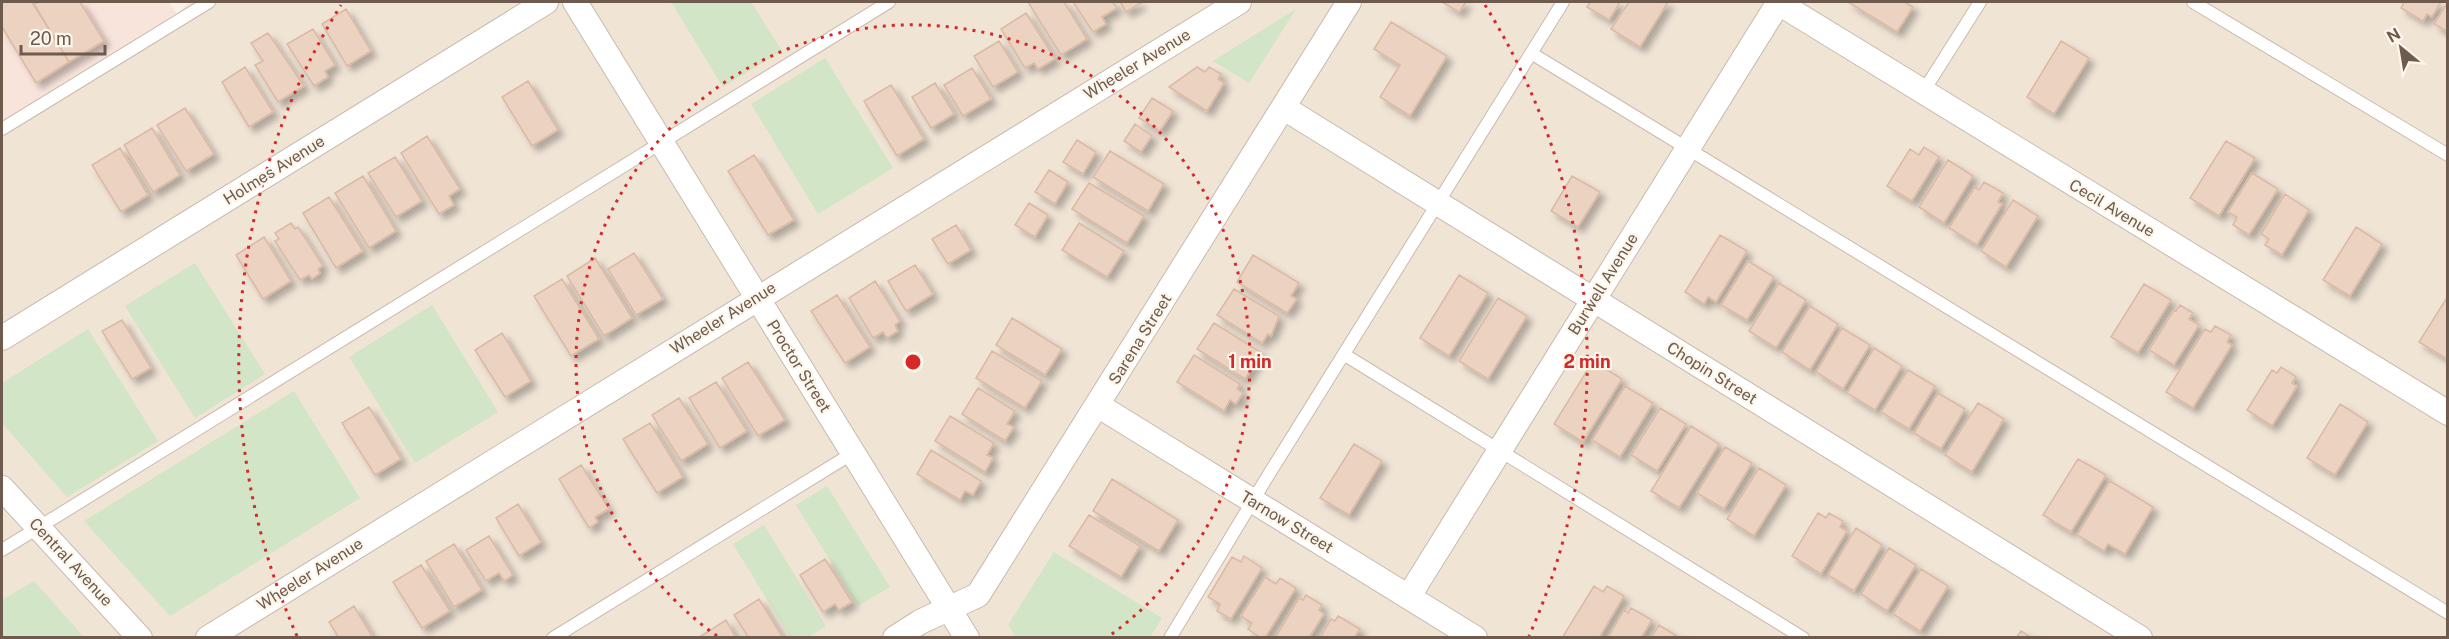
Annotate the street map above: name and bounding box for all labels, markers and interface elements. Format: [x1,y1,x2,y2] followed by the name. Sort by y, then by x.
[21,18,105,56] scale bar
[2371,18,2431,78] north arrow
[2384,24,2404,47] text: N
[1080,25,1194,103] street label: Wheeler Avenue
[30,28,72,49] text: 20 m
[220,131,328,209] street label: Holmes Avenue
[2066,175,2158,241] street label: Cecil Avenue
[1564,230,1642,338] street label: Burwell Avenue
[667,278,779,358] street label: Wheeler Avenue
[1105,290,1175,388] street label: Sarena Street
[763,316,835,416] street label: Proctor Street
[1663,338,1761,408] street label: Chopin Street
[1228,351,1272,372] text: 1 min
[1563,351,1611,372] text: 2 min
[903,352,923,372] centre of rings
[1237,487,1337,557] street label: Tarnow Street
[25,514,117,610] street label: Central Avenue
[254,534,366,614] street label: Wheeler Avenue

